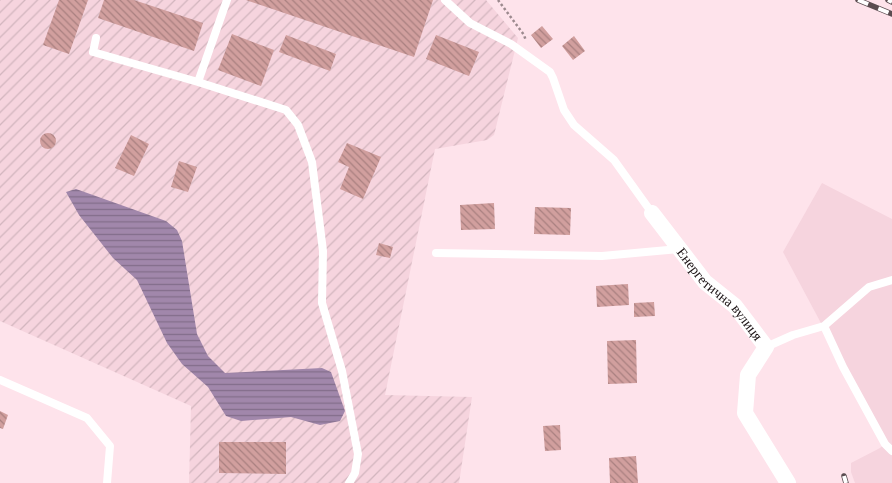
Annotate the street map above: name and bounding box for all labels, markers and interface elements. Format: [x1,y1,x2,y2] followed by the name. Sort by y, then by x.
[673,244,767,344] street label: Енергетична вулиця

